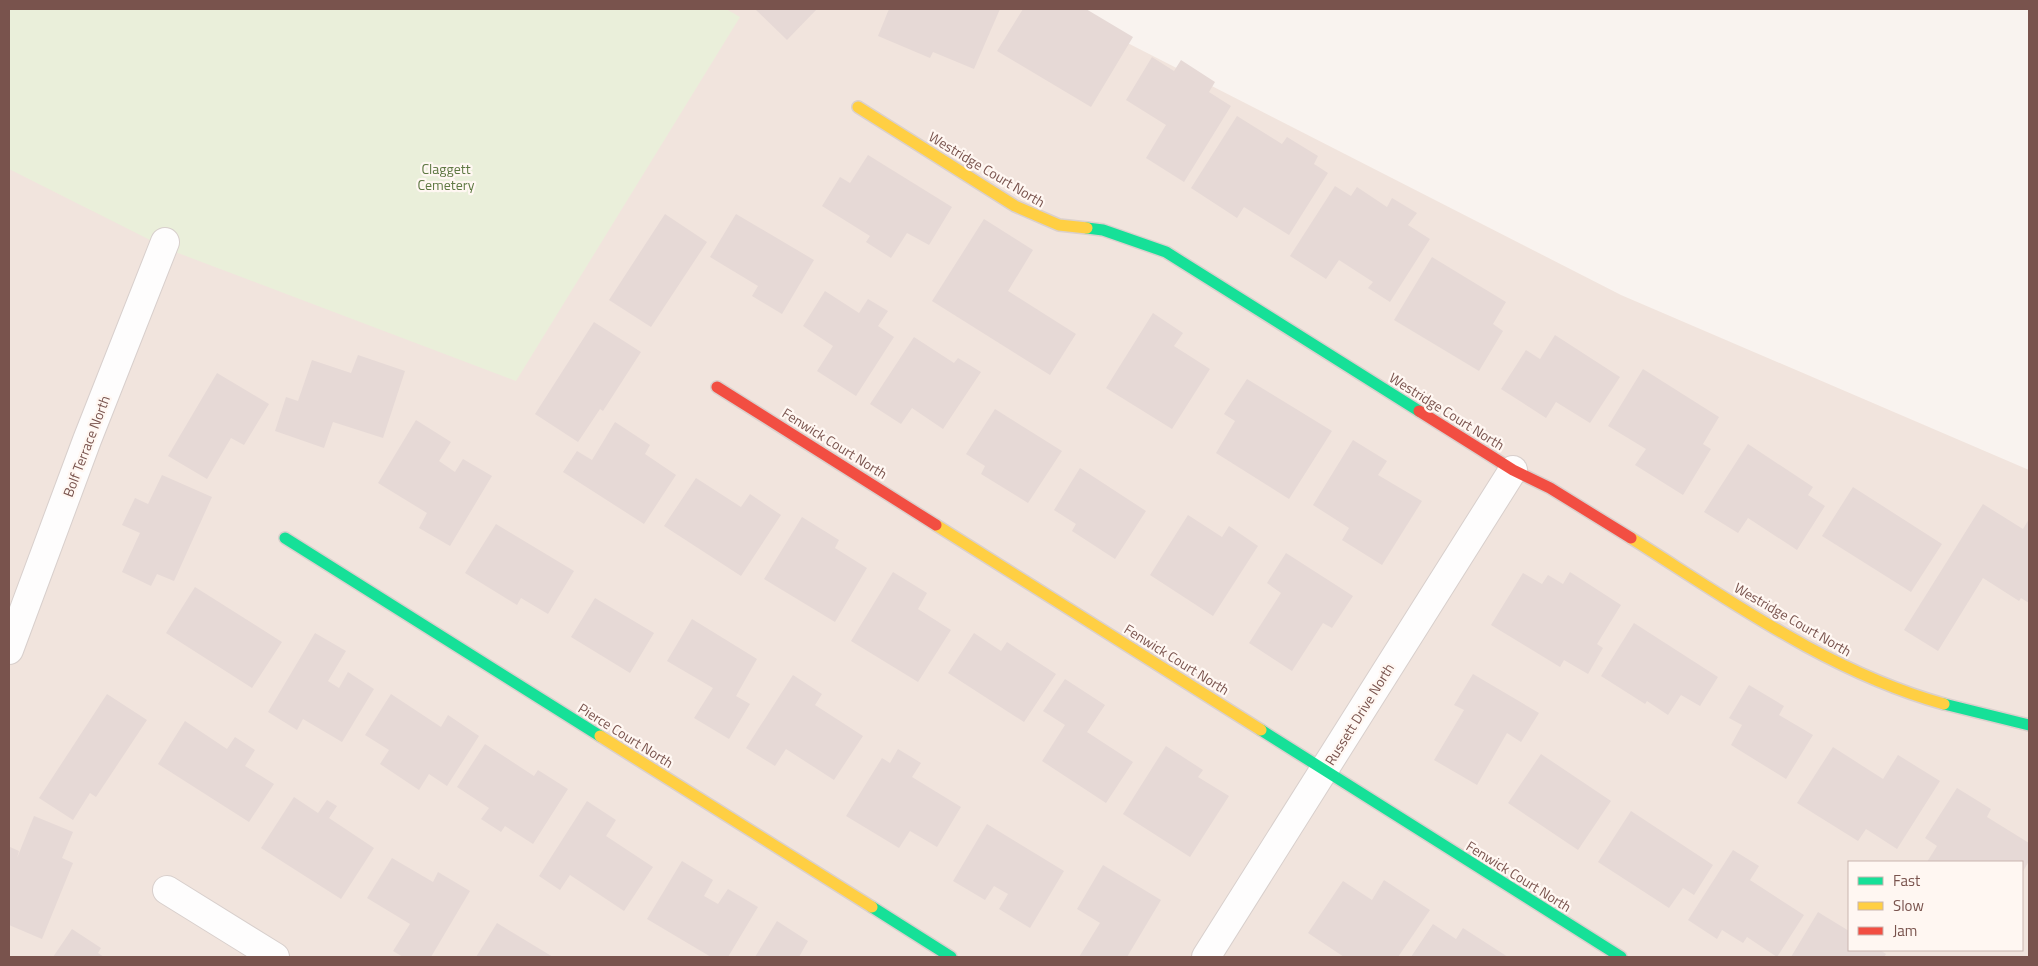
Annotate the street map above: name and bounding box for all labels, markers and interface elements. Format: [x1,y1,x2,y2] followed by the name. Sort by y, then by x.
[925,126,1049,212] street label: Westridge Court North
[418,158,475,195] park label: Claggett Cemetery
[1385,367,1509,455] street label: Westridge Court North
[57,392,115,500] street label: Bolf Terrace North
[778,402,892,484] street label: Fenwick Court North
[1730,577,1856,661] street label: Westridge Court North
[1120,618,1234,700] street label: Fenwick Court North
[1319,659,1399,769] street label: Russett Drive North
[574,697,678,773] street label: Pierce Court North
[1462,835,1576,917] street label: Fenwick Court North
[1848,861,2023,951] legend
[1893,869,1921,892] text: Fast
[1893,894,1924,917] text: Slow
[1893,919,1917,942] text: Jam

